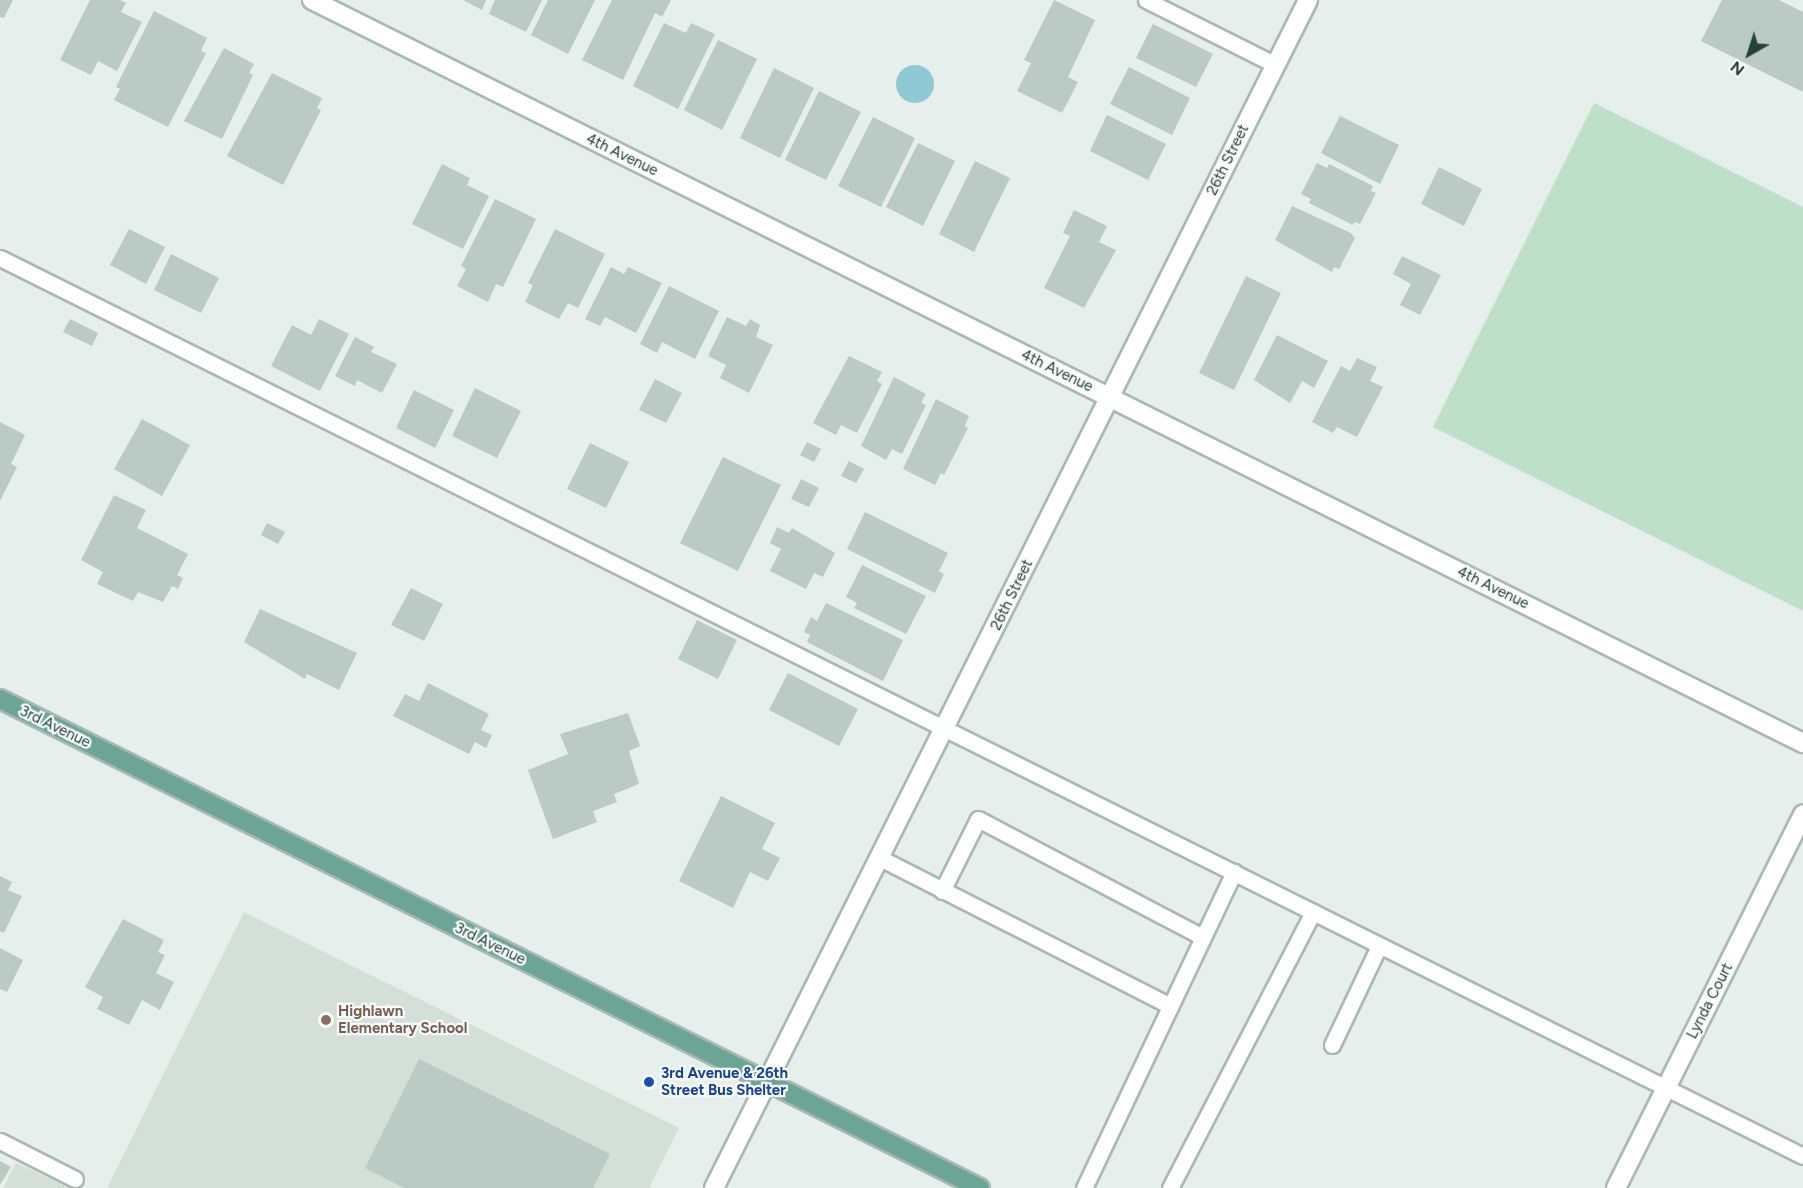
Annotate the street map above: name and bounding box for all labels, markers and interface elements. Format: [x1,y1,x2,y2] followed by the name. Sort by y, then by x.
[1719,24,1779,84] north arrow
[1727,57,1748,80] text: N
[1203,122,1253,198] street label: 26th Street
[583,130,661,180] street label: 4th Avenue
[1018,346,1096,396] street label: 4th Avenue
[987,557,1037,633] street label: 26th Street
[1454,563,1532,613] street label: 4th Avenue
[17,702,93,752] street label: 3rd Avenue
[452,919,528,969] street label: 3rd Avenue
[1683,960,1737,1042] street label: Lynda Court
[338,1002,467,1037] place label: Highlawn Elementary School
[319,1013,333,1027] marker: Highlawn Elementary School
[661,1064,788,1099] place label: 3rd Avenue & 26th Street Bus Shelter
[642,1075,656,1089] marker: 3rd Avenue & 26th Street Bus Shelter

